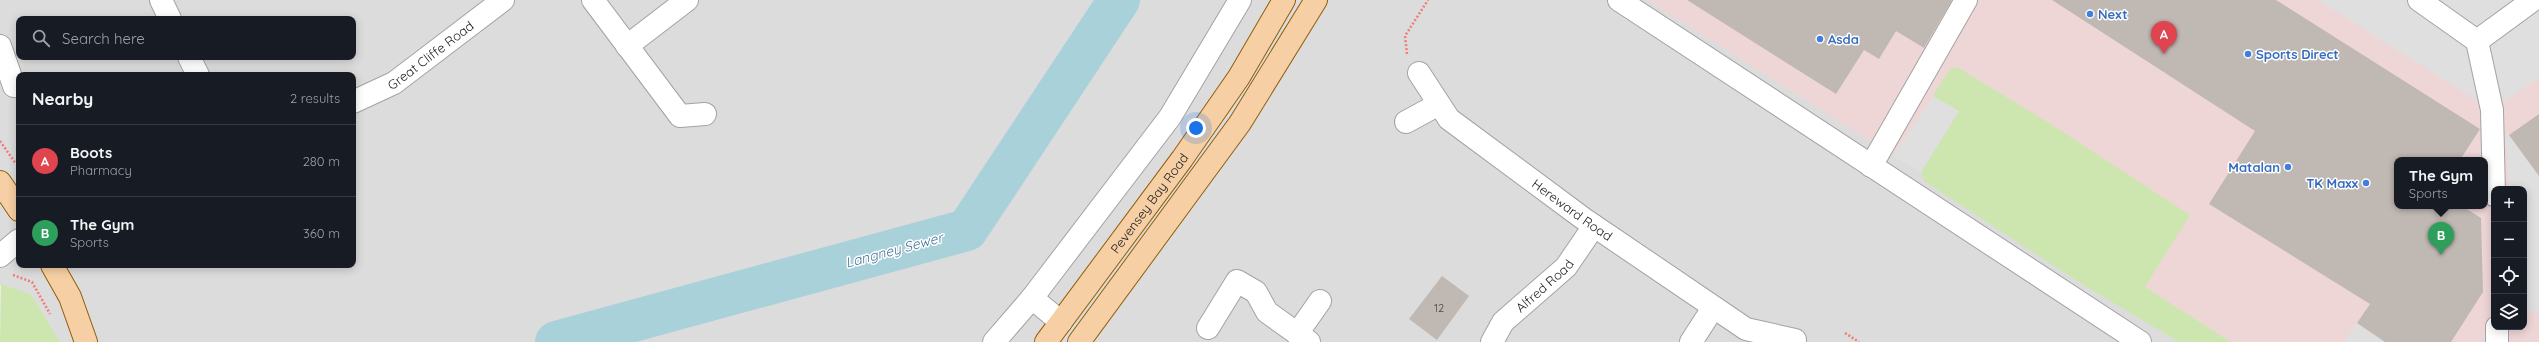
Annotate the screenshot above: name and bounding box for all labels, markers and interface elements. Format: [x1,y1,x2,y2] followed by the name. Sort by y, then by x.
[2098,6,2128,22] place label: Next
[2085,9,2095,19] marker: Next
[16,16,356,60] search box
[385,17,477,93] street label: Great Cliffe Road
[2151,21,2177,54] pin: A
[30,27,52,49] icon: search
[62,29,145,48] text: Search here
[1828,31,1859,47] place label: Asda
[1815,34,1825,44] marker: Asda
[2256,46,2339,62] place label: Sports Direct
[2243,49,2253,59] marker: Sports Direct
[32,88,93,109] text: Nearby
[290,90,340,106] text: 2 results
[1186,118,1206,138] your location
[70,143,112,162] text: Boots
[1107,150,1192,256] street label: Pevensey Bay Road
[41,153,49,169] text: A
[303,153,340,169] text: 280 m
[2394,157,2488,209] popup
[2228,159,2280,175] place label: Matalan
[70,162,132,178] text: Pharmacy
[2283,162,2293,172] marker: Matalan
[2409,166,2473,185] text: The Gym
[1529,175,1615,244] street label: Hereward Road
[2306,175,2359,191] place label: TK Maxx
[2361,178,2371,188] marker: TK Maxx
[2409,185,2448,201] text: Sports
[2491,186,2527,330] map controls
[2491,186,2527,222] button: +
[70,215,134,234] text: The Gym
[2428,222,2454,255] pin: B
[2491,222,2527,258] button: −
[41,225,49,241] text: B
[303,225,340,241] text: 360 m
[843,228,946,272] water label: Langney Sewer
[70,234,109,250] text: Sports
[1512,256,1577,315] street label: Alfred Road
[2491,258,2527,294] button: locate
[2491,294,2527,330] button: layers
[1434,301,1444,315] house number: 12

